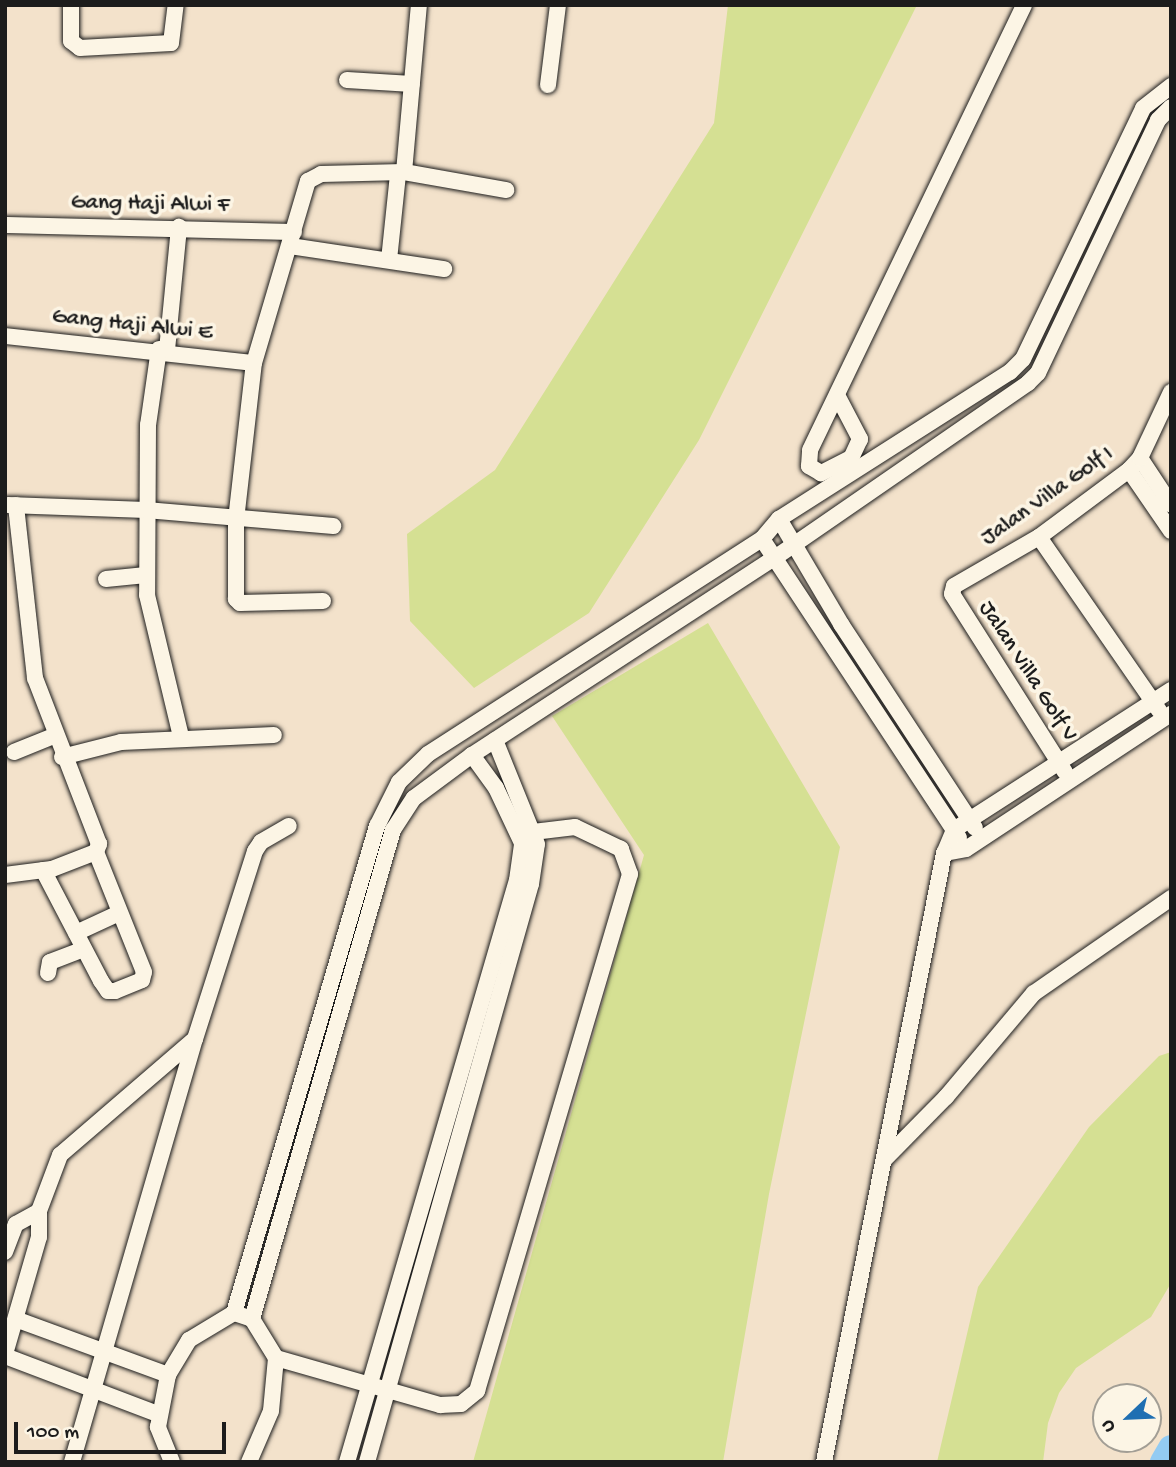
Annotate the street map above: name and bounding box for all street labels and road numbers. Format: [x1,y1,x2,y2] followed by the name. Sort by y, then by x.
[71,190,229,220] street label: Gang Haji Alwi F
[51,304,213,348] street label: Gang Haji Alwi E
[977,441,1119,553] street label: Jalan Villa Golf I
[971,597,1083,747] street label: Jalan Villa Golf V

